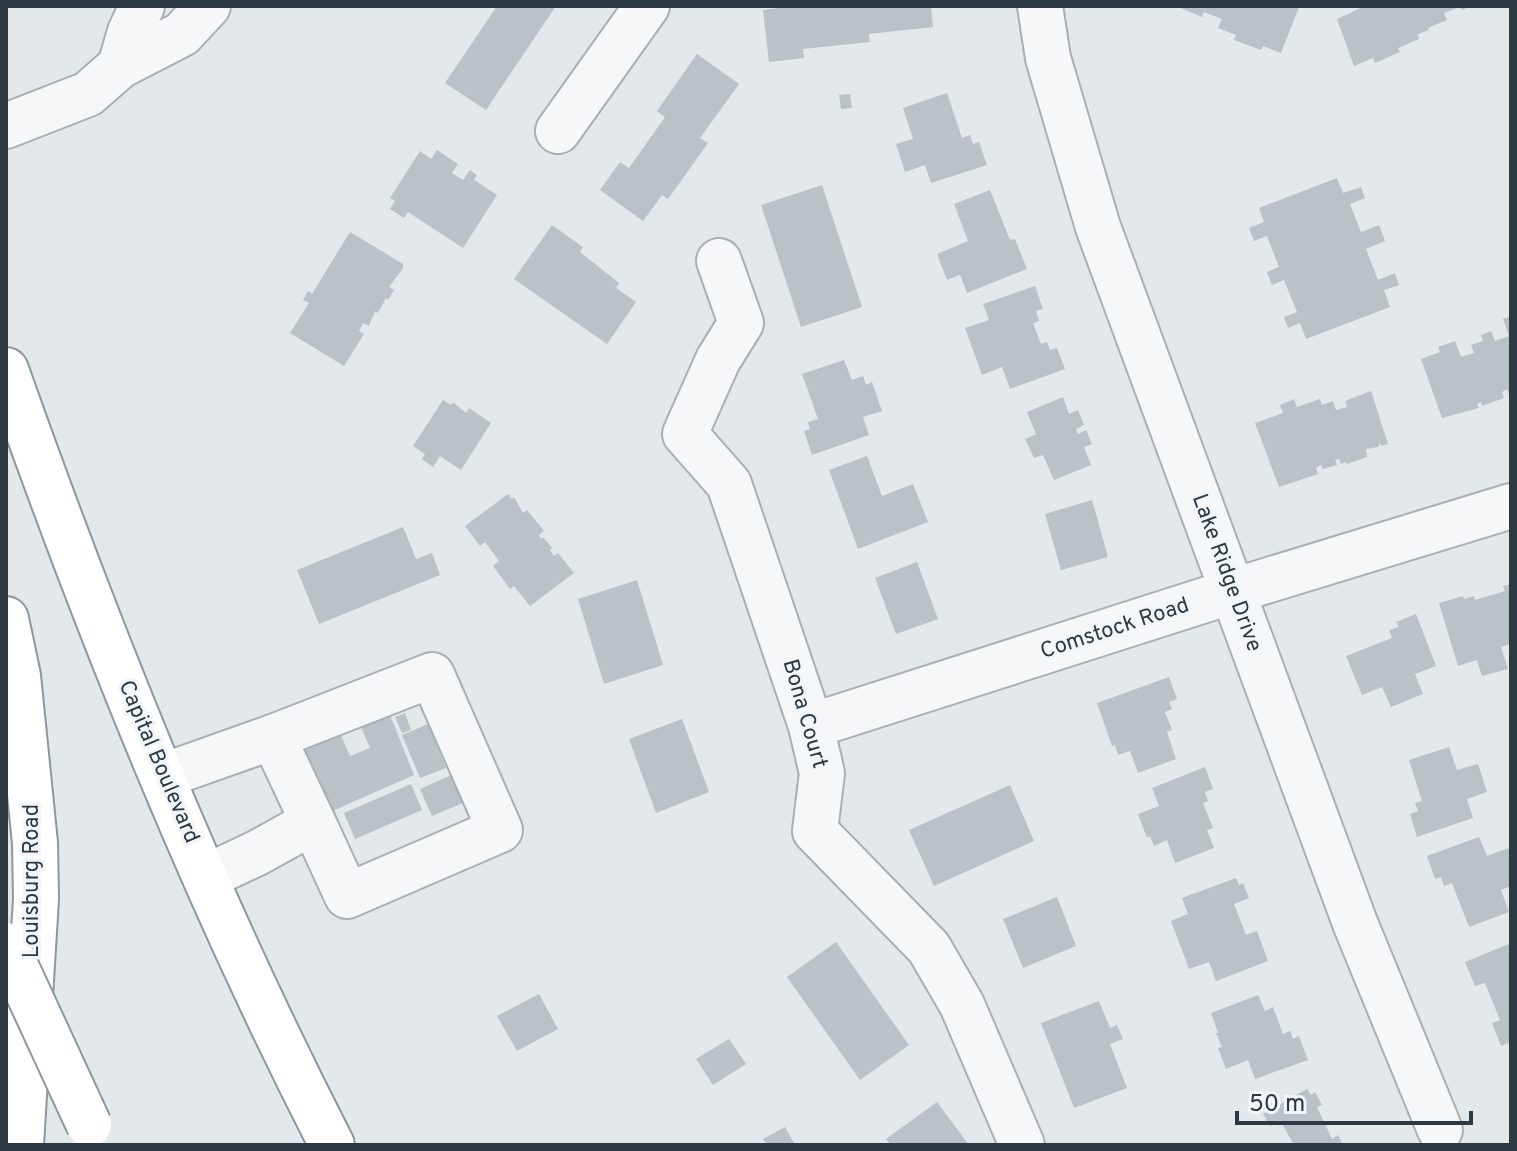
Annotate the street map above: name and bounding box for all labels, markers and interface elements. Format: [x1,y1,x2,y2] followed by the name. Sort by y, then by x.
[1185,490,1267,656] street label: Lake Ridge Drive
[1037,592,1193,666] street label: Comstock Road
[776,656,832,772] street label: Bona Court
[112,677,204,847] street label: Capital Boulevard
[19,804,46,958] street label: Louisburg Road
[1237,1075,1471,1125] scale bar
[1249,1090,1305,1120] text: 50 m

